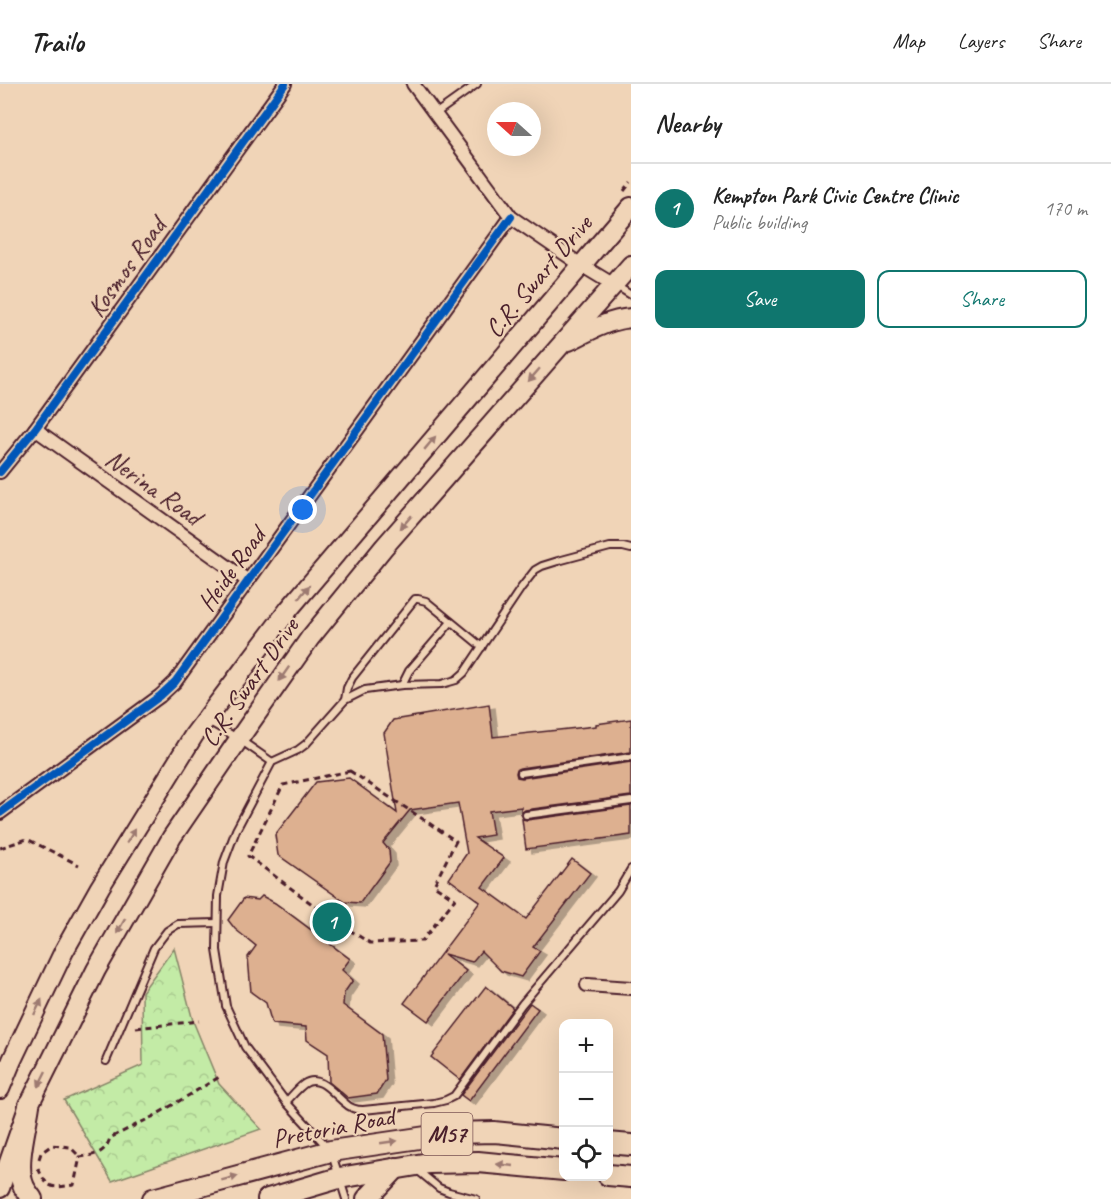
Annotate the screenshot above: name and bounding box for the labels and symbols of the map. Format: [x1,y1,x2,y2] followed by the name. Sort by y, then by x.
[487,102,541,156] north arrow
[478,207,600,344] street label: C.R. Swart Drive
[79,208,176,323] street label: Kosmos Road
[528,367,541,382] one-way arrow
[423,436,436,451] one-way arrow
[99,442,212,535] street label: Nerina Road
[288,495,317,524] your location
[400,514,413,529] one-way arrow
[190,518,275,618] street label: Heide Road
[298,584,311,600] one-way arrow
[193,610,307,753] street label: C.R. Swart Drive
[278,666,290,682] one-way arrow
[126,828,137,844] one-way arrow
[312,900,352,944] pin: 1
[115,918,126,934] one-way arrow
[32,998,42,1016] one-way arrow
[38,1070,47,1087] one-way arrow
[269,1099,400,1155] street label: Pretoria Road
[422,1113,472,1155] road number: M57
[380,1138,399,1147] one-way arrow
[496,1160,515,1170] one-way arrow
[221,1173,239,1182] one-way arrow

